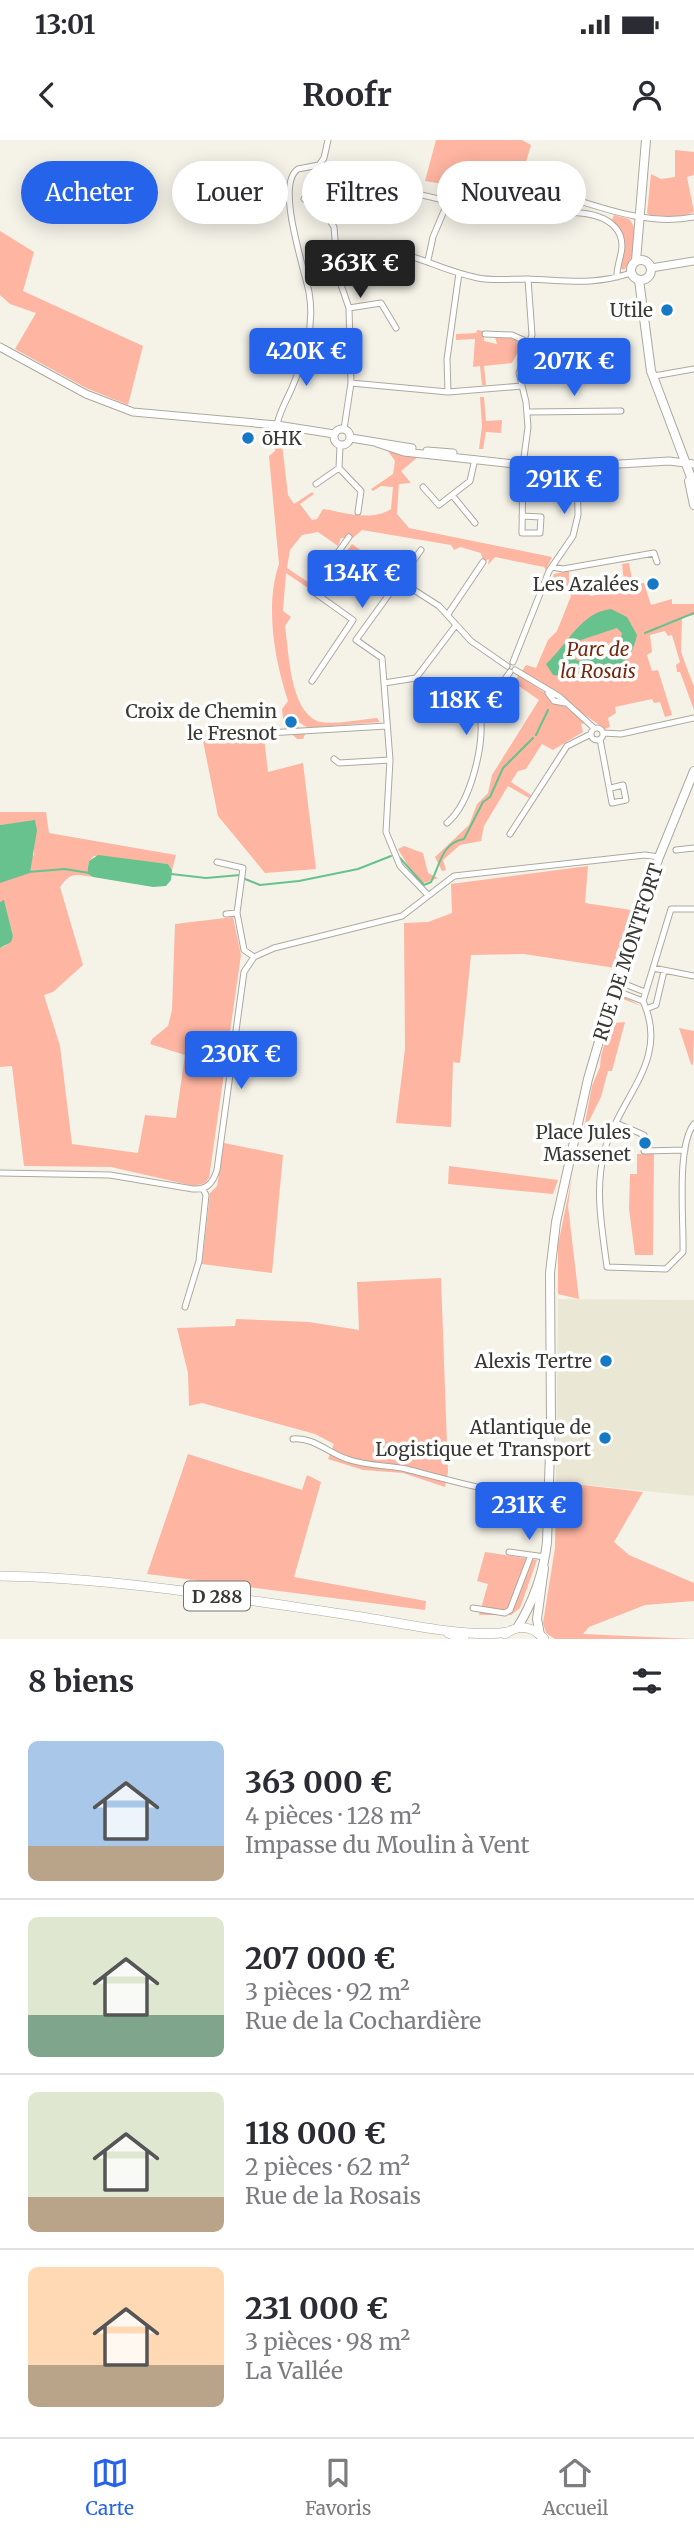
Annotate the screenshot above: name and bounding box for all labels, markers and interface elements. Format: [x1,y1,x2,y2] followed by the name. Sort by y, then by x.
[35,8,95,41] text: 13:01
[302,75,392,115] text: Roofr
[28,76,66,114] icon: back
[628,76,666,114] icon: person
[21,161,158,224] chip: Acheter
[172,161,288,224] chip: Louer
[302,161,423,224] chip: Filtres
[437,161,586,224] chip: Nouveau
[303,240,417,300] pin: 363K €
[321,248,399,277] text: 363K €
[610,298,653,322] place label: Utile
[659,302,675,318] marker: Utile
[249,328,363,388] pin: 420K €
[265,336,347,365] text: 420K €
[517,338,631,398] pin: 207K €
[533,346,615,375] text: 207K €
[262,426,302,450] place label: ōHK
[240,430,256,446] marker: ōHK
[507,456,621,516] pin: 291K €
[526,464,602,493] text: 291K €
[305,550,419,610] pin: 134K €
[324,558,400,587] text: 134K €
[533,572,639,596] place label: Les Azalées
[645,576,661,592] marker: Les Azalées
[560,637,636,683] park label: Parc de la Rosais
[409,678,523,737] pin: 118K €
[429,685,503,714] text: 118K €
[125,699,278,745] place label: Croix de Chemin le Fresnot
[283,714,299,730] marker: Croix de Chemin le Fresnot
[588,860,668,1044] street label: RUE DE MONTFORT
[184,1032,298,1091] pin: 230K €
[201,1039,281,1068] text: 230K €
[536,1120,632,1166] place label: Place Jules Massenet
[637,1135,653,1151] marker: Place Jules Massenet
[473,1349,592,1373] place label: Alexis Tertre
[598,1353,614,1369] marker: Alexis Tertre
[375,1415,592,1461] place label: Atlantique de Logistique et Transport
[597,1430,613,1446] marker: Atlantique de Logistique et Transport
[472,1482,586,1542] pin: 231K €
[491,1490,567,1519] text: 231K €
[184,1582,250,1610] road number: D 288
[28,1662,134,1700] text: 8 biens
[628,1662,666,1700] icon: filters
[245,1763,392,1801] text: 363 000 €
[84,1769,168,1853] icon: home
[245,1801,421,1830] text: 4 pièces · 128 m²
[245,1830,529,1859] text: Impasse du Moulin à Vent
[245,1939,396,1977] text: 207 000 €
[84,1945,168,2029] icon: home
[245,1977,410,2006] text: 3 pièces · 92 m²
[245,2006,481,2035] text: Rue de la Cochardière
[245,2114,386,2152] text: 118 000 €
[84,2120,168,2204] icon: home
[245,2152,410,2181] text: 2 pièces · 62 m²
[245,2181,421,2210] text: Rue de la Rosais
[245,2289,388,2327] text: 231 000 €
[84,2295,168,2379] icon: home
[245,2327,410,2356] text: 3 pièces · 98 m²
[245,2356,343,2385] text: La Vallée
[86,2454,134,2520] tab: Carte
[305,2454,371,2520] tab: Favoris
[542,2454,608,2520] tab: Accueil

